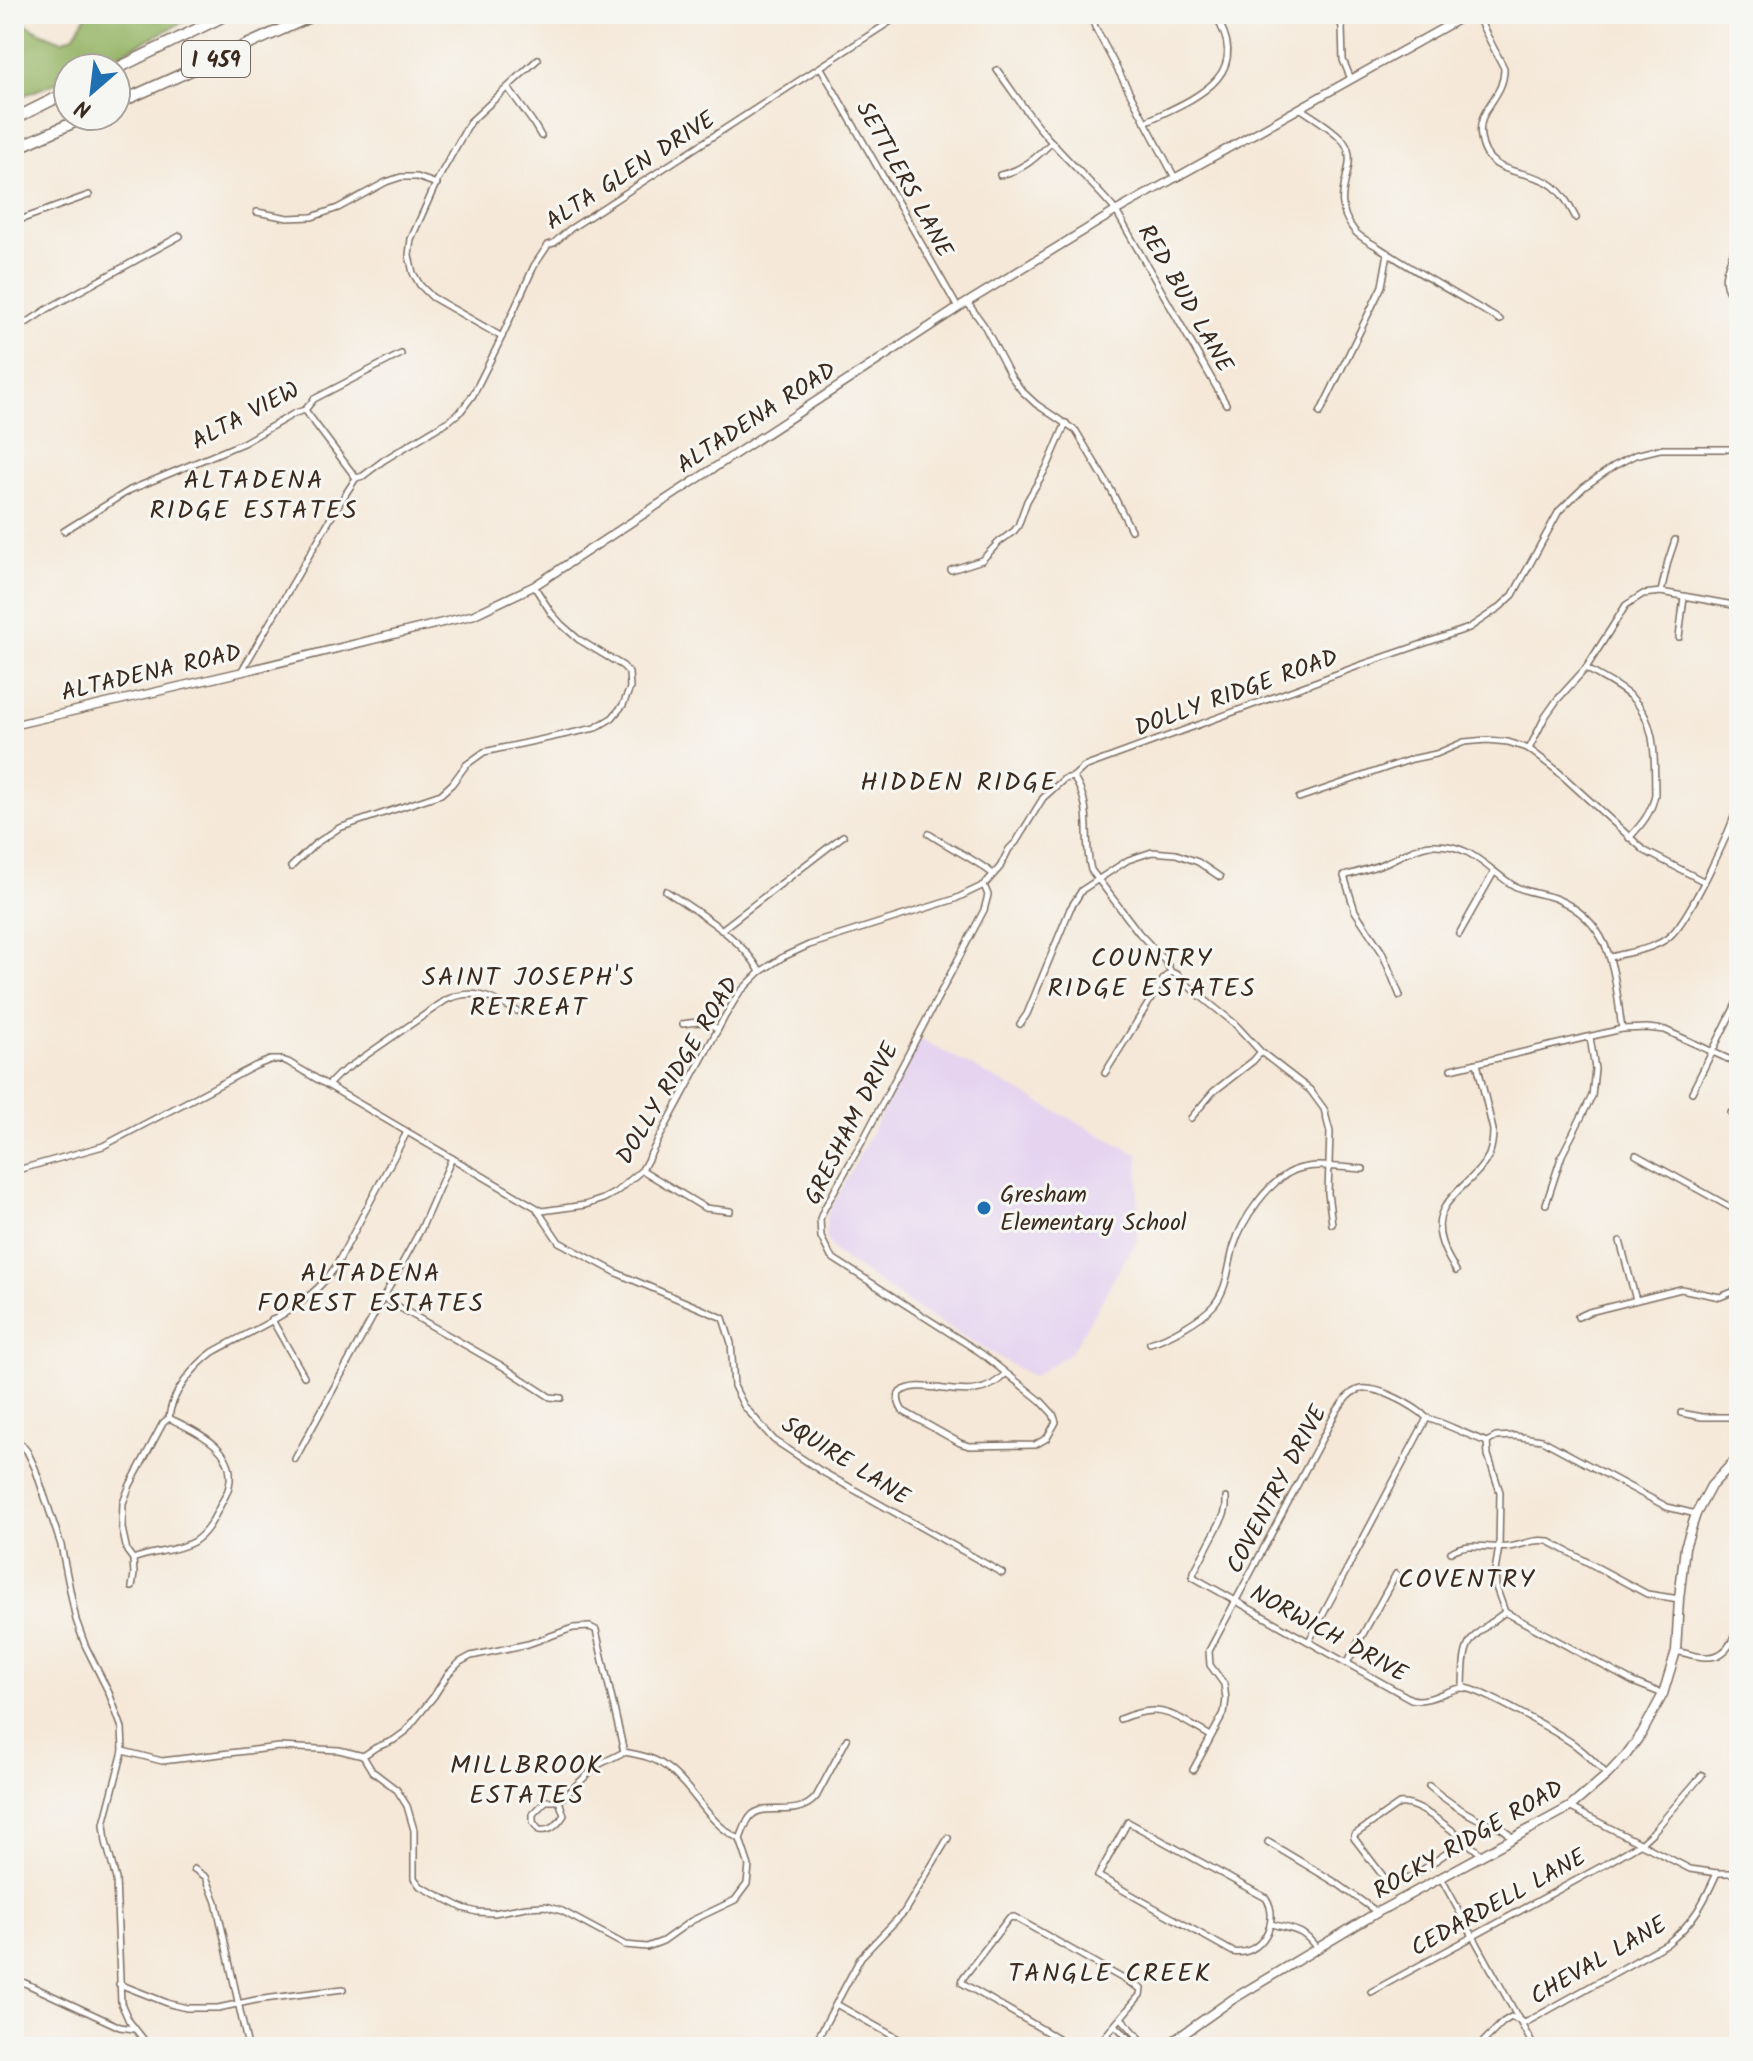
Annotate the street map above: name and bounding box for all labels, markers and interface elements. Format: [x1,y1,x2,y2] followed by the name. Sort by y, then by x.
[182,41,250,77] road number: I 459
[52,52,132,132] north arrow
[69,89,98,126] text: N
[844,94,963,266] street label: SETTLERS LANE
[538,101,725,241] street label: ALTA GLEN DRIVE
[1126,217,1244,381] street label: RED BUD LANE
[669,352,845,485] street label: ALTADENA ROAD
[185,371,307,461] street label: ALTA VIEW
[149,460,359,532] district label: ALTADENA RIDGE ESTATES
[57,634,245,713] street label: ALTADENA ROAD
[1129,639,1344,748] street label: DOLLY RIDGE ROAD
[860,762,1058,804] district label: HIDDEN RIDGE
[1047,938,1257,1010] district label: COUNTRY RIDGE ESTATES
[422,957,636,1029] district label: SAINT JOSEPH'S RETREAT
[606,969,750,1172] street label: DOLLY RIDGE ROAD
[794,1034,911,1212] street label: GRESHAM DRIVE
[1000,1176,1187,1243] place label: Gresham Elementary School
[975,1199,993,1217] marker: Gresham Elementary School
[257,1253,485,1325] district label: ALTADENA FOREST ESTATES
[1216,1398,1339,1581] street label: COVENTRY DRIVE
[773,1406,918,1517] street label: SQUIRE LANE
[1398,1559,1536,1601] district label: COVENTRY
[1242,1575,1415,1694] street label: NORWICH DRIVE
[450,1745,604,1817] district label: MILLBROOK ESTATES
[1366,1770,1572,1911] street label: ROCKY RIDGE ROAD
[1404,1838,1595,1968] street label: CEDARDELL LANE
[1523,1906,1675,2016] street label: CHEVAL LANE
[1008,1953,1212,1995] district label: TANGLE CREEK

